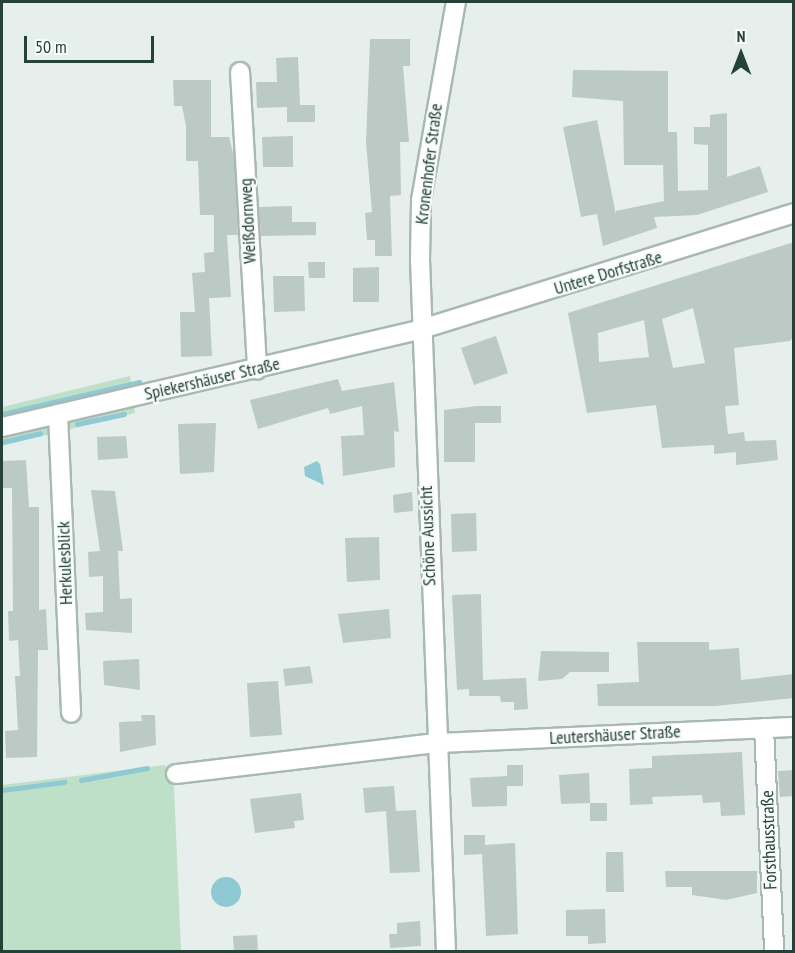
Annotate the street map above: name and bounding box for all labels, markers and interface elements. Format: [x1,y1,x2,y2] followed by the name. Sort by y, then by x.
[27,24,158,62] scale bar
[711,24,771,84] north arrow
[737,26,745,46] text: N
[35,35,67,58] text: 50 m
[411,102,447,226] street label: Kronenhofer Straße
[235,178,261,264] street label: Weißdornweg
[551,246,665,300] street label: Untere Dorfstraße
[142,353,282,405] street label: Spiekershäuser Straße
[415,485,441,587] street label: Schöne Aussicht
[53,521,77,605] street label: Herkulesblick
[549,721,681,749] street label: Leutershäuser Straße
[756,790,782,890] street label: Forsthausstraße

